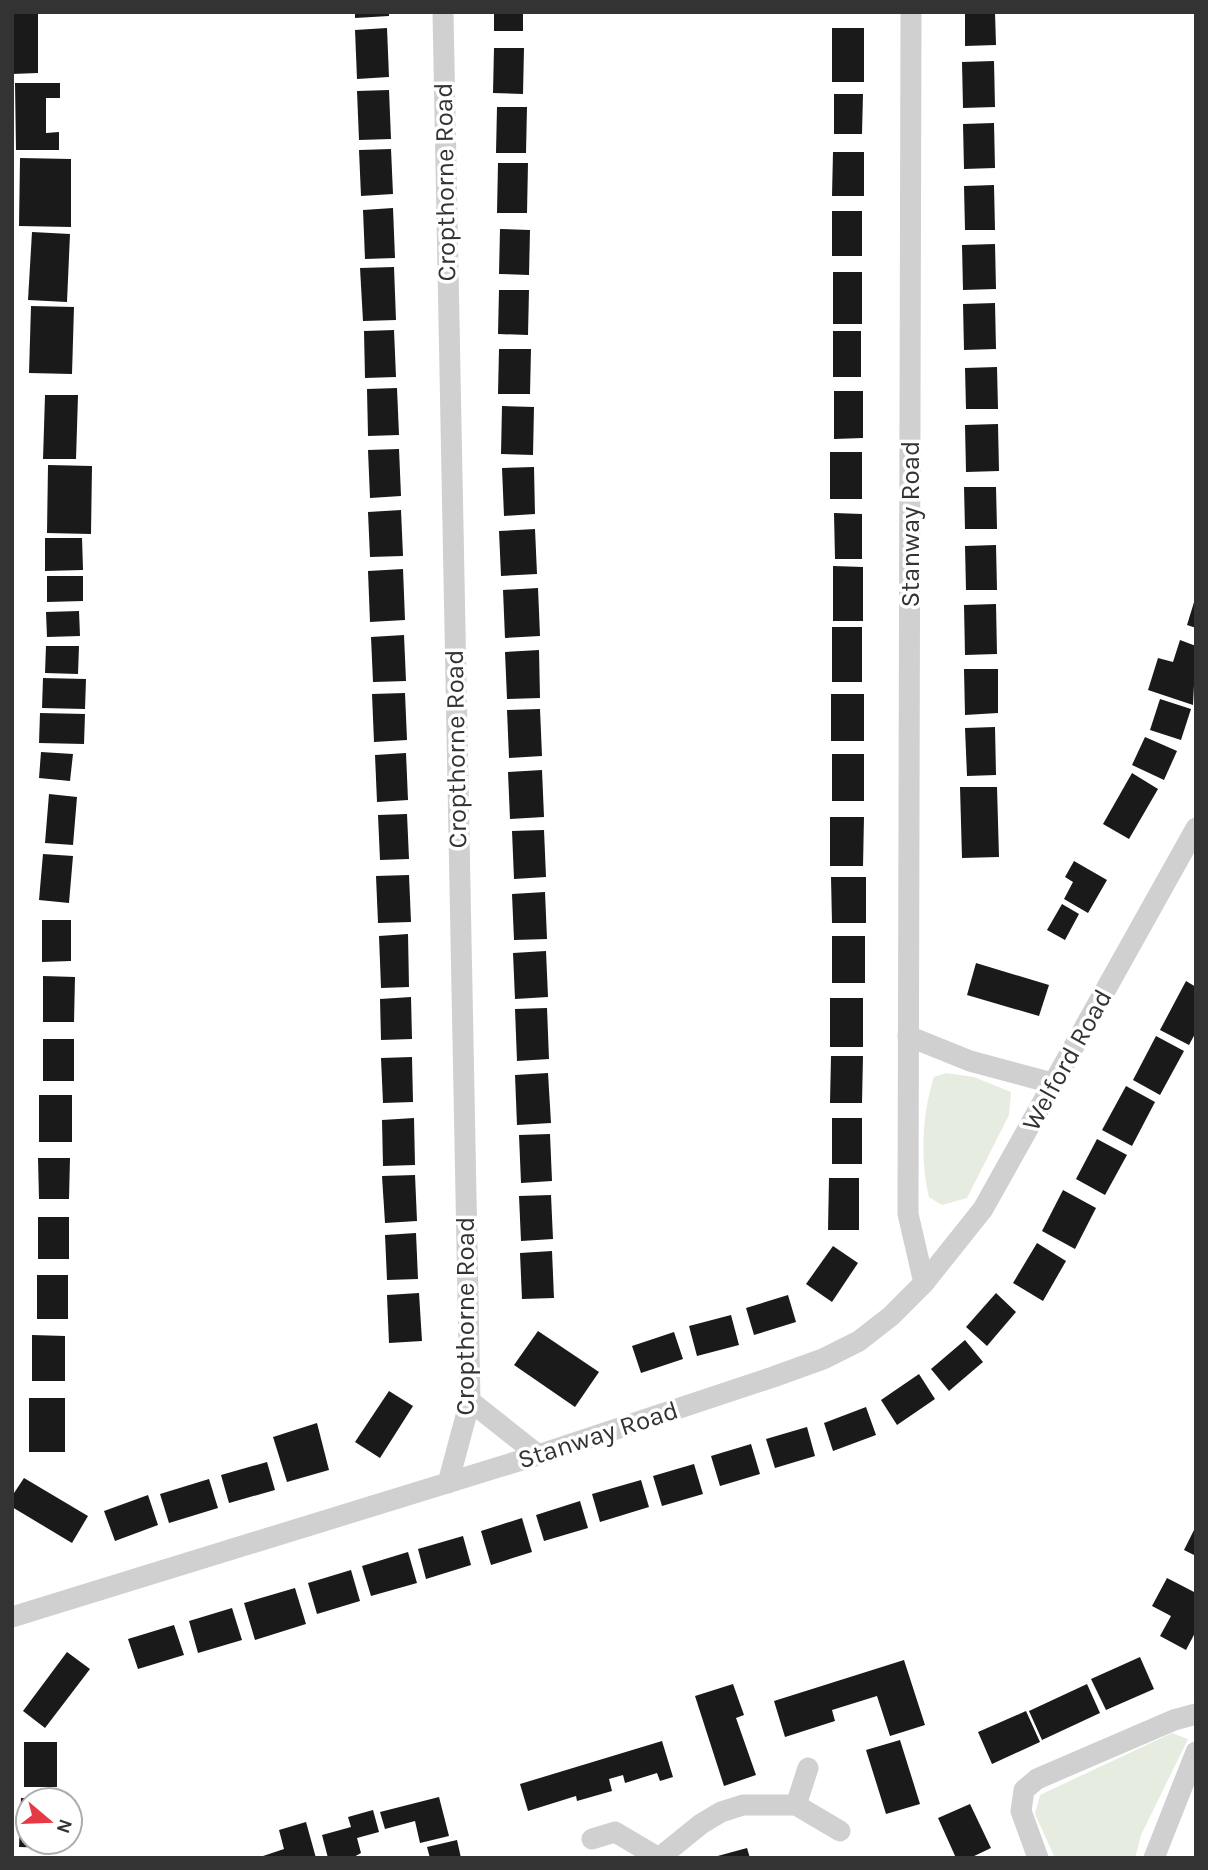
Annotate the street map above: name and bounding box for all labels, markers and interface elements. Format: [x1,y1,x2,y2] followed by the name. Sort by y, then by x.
[428,82,462,282] street label: Cropthorne Road
[895,441,926,607] street label: Stanway Road
[439,649,473,849] street label: Cropthorne Road
[1015,984,1119,1136] street label: Welford Road
[450,1217,481,1415] street label: Cropthorne Road
[514,1394,682,1476] street label: Stanway Road
[14,1786,84,1856] north arrow
[52,1816,77,1836] text: N

